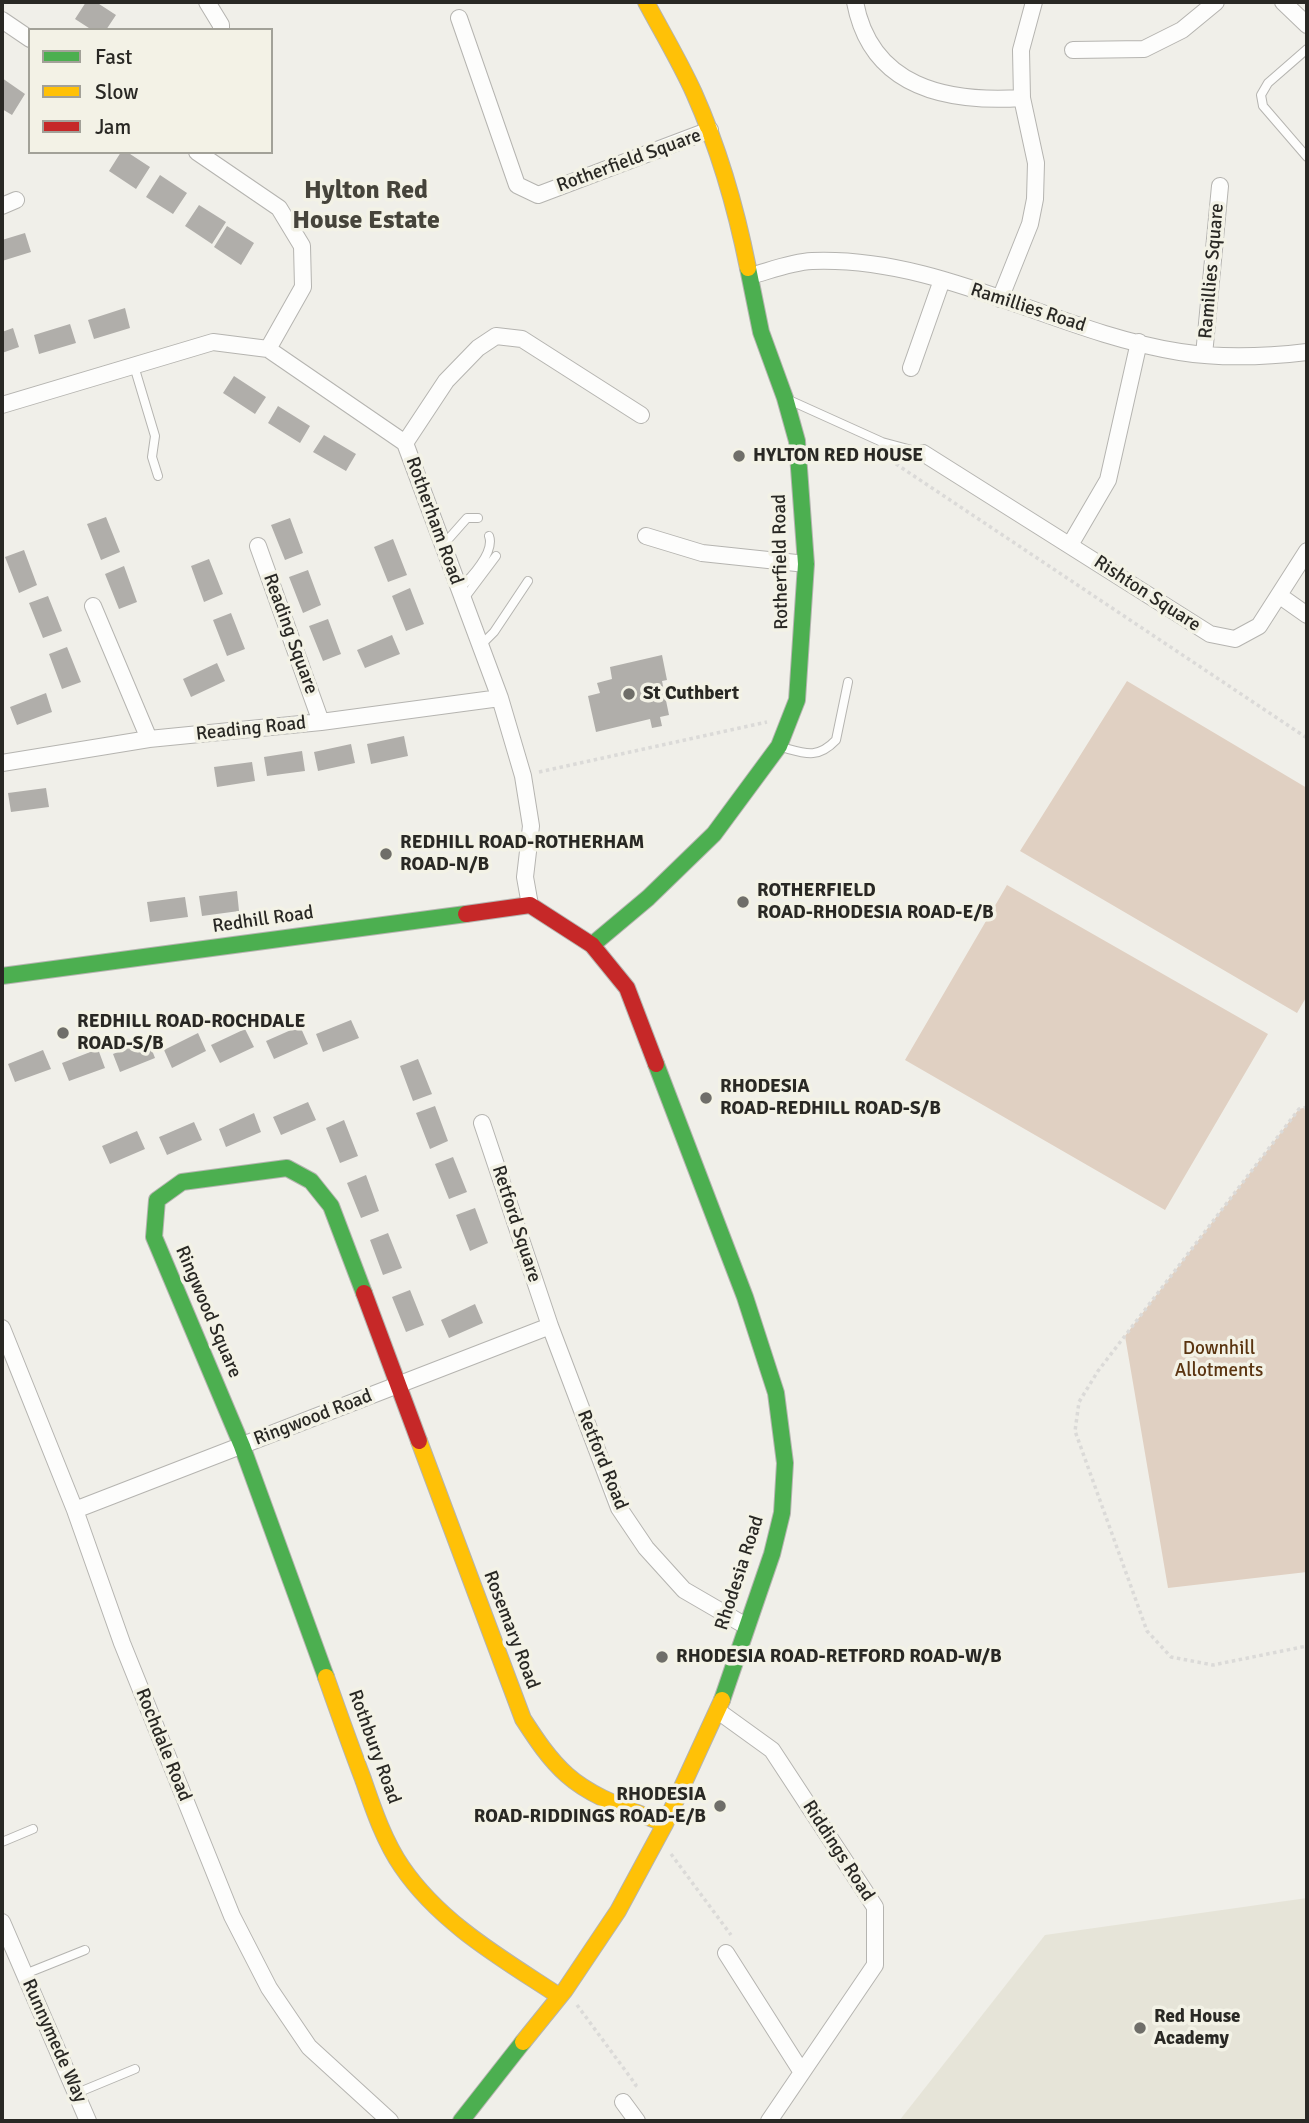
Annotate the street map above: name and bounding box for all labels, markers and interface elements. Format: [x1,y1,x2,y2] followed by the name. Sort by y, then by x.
[28,28,273,154] legend
[95,44,132,70] text: Fast
[95,79,139,105] text: Slow
[95,114,131,140] text: Jam
[554,124,704,198] street label: Rotherfield Square
[292,175,440,236] district label: Hylton Red House Estate
[1195,202,1229,340] street label: Ramillies Square
[967,279,1089,337] street label: Ramillies Road
[753,445,923,467] place label: HYLTON RED HOUSE
[731,448,747,464] marker: HYLTON RED HOUSE
[400,454,468,588] street label: Rotherham Road
[768,494,794,630] street label: Rotherfield Road
[1089,551,1205,637] street label: Rishton Square
[258,571,322,697] street label: Reading Square
[643,683,739,705] place label: St Cuthbert
[621,686,637,702] marker: St Cuthbert
[195,712,307,746] street label: Reading Road
[400,832,644,876] place label: REDHILL ROAD-ROTHERHAM ROAD-N/B
[378,846,394,862] marker: REDHILL ROAD-ROTHERHAM ROAD-N/B
[757,880,994,924] place label: ROTHERFIELD ROAD-RHODESIA ROAD-E/B
[735,894,751,910] marker: ROTHERFIELD ROAD-RHODESIA ROAD-E/B
[211,902,315,938] street label: Redhill Road
[77,1011,305,1055] place label: REDHILL ROAD-ROCHDALE ROAD-S/B
[55,1025,71,1041] marker: REDHILL ROAD-ROCHDALE ROAD-S/B
[720,1076,941,1120] place label: RHODESIA ROAD-REDHILL ROAD-S/B
[698,1090,714,1106] marker: RHODESIA ROAD-REDHILL ROAD-S/B
[486,1163,546,1285] street label: Retford Square
[170,1243,246,1381] street label: Ringwood Square
[1175,1338,1263,1382] park label: Downhill Allotments
[251,1385,375,1451] street label: Ringwood Road
[572,1407,632,1513] street label: Retford Road
[711,1513,769,1633] street label: Rhodesia Road
[478,1568,544,1692] street label: Rosemary Road
[676,1646,1002,1668] place label: RHODESIA ROAD-RETFORD ROAD-W/B
[654,1649,670,1665] marker: RHODESIA ROAD-RETFORD ROAD-W/B
[130,1685,196,1805] street label: Rochdale Road
[343,1687,405,1807] street label: Rothbury Road
[474,1784,706,1828] place label: RHODESIA ROAD-RIDDINGS ROAD-E/B
[797,1796,879,1906] street label: Riddings Road
[712,1798,728,1814] marker: RHODESIA ROAD-RIDDINGS ROAD-E/B
[17,1976,91,2106] street label: Runnymede Way
[1154,2006,1240,2050] place label: Red House Academy
[1132,2020,1148,2036] marker: Red House Academy

